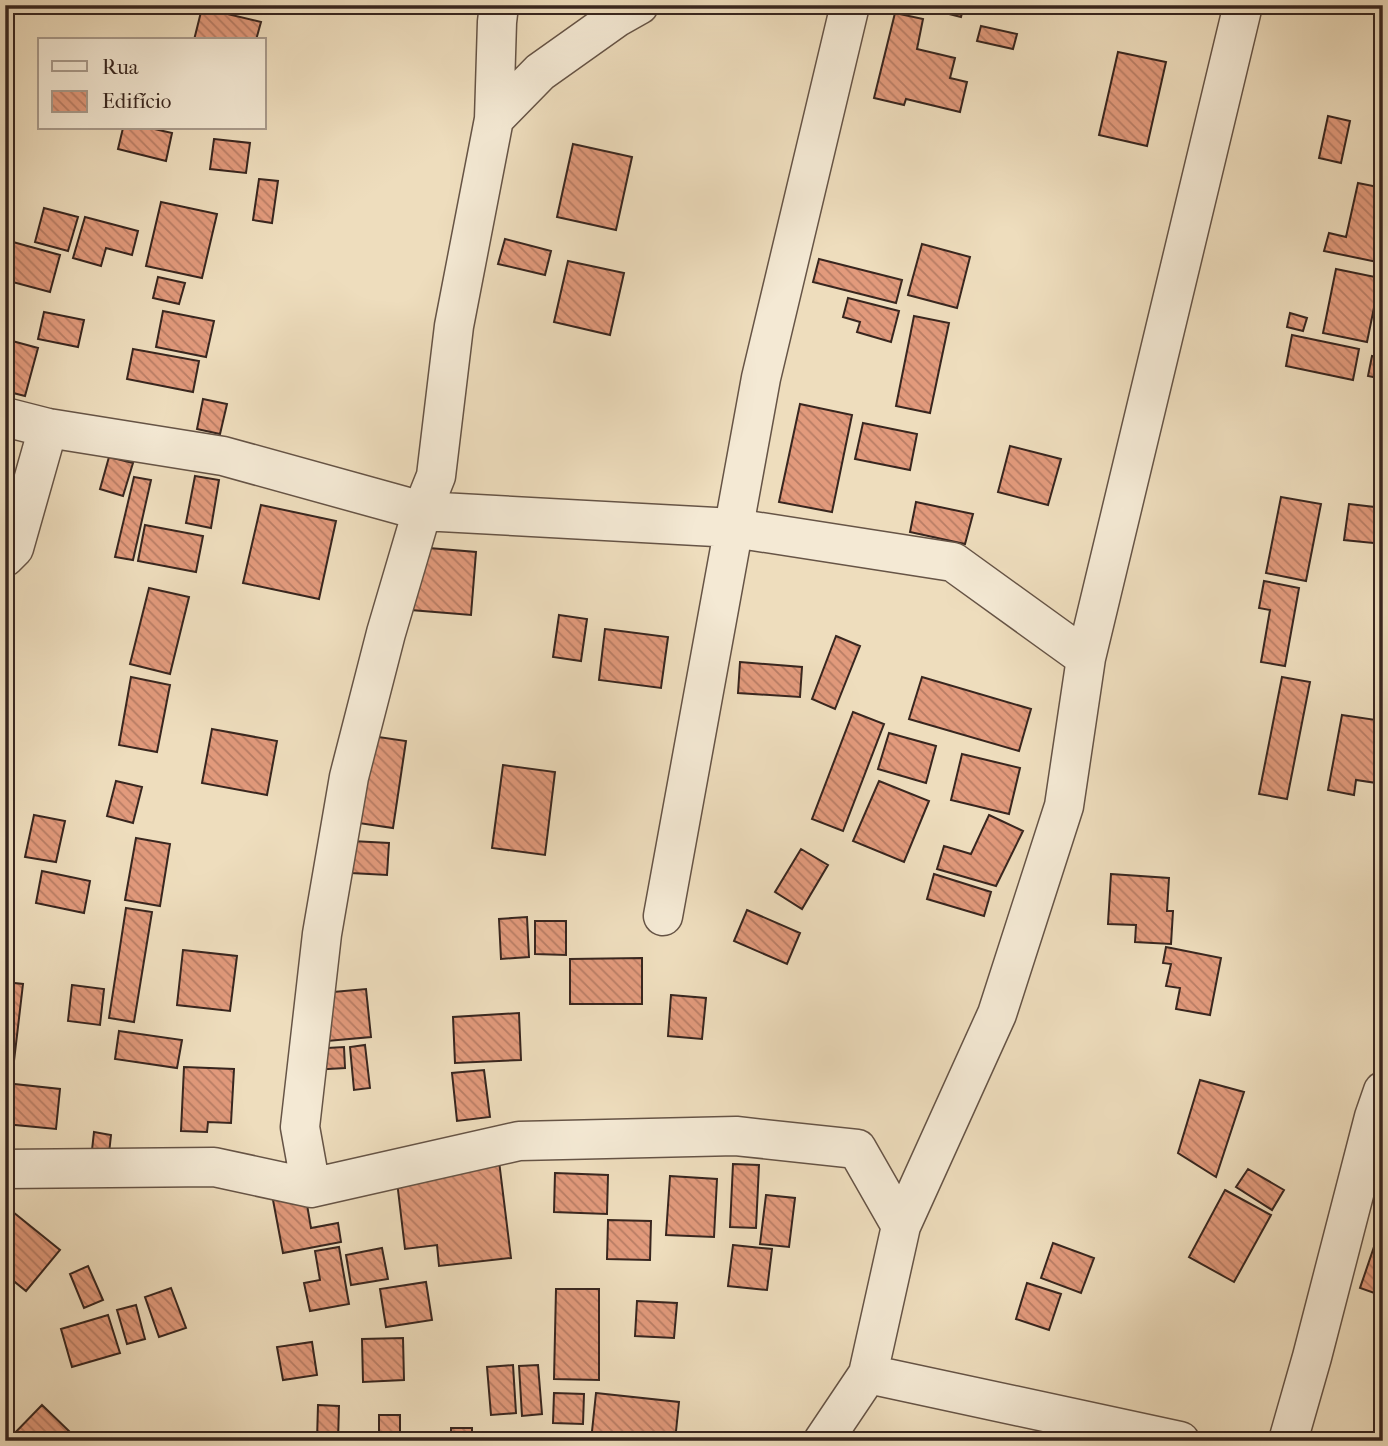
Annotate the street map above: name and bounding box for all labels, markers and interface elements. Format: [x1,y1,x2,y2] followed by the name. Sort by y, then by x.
[38,38,266,130] legend
[102,55,139,79] text: Rua
[102,89,171,113] text: Edifício

